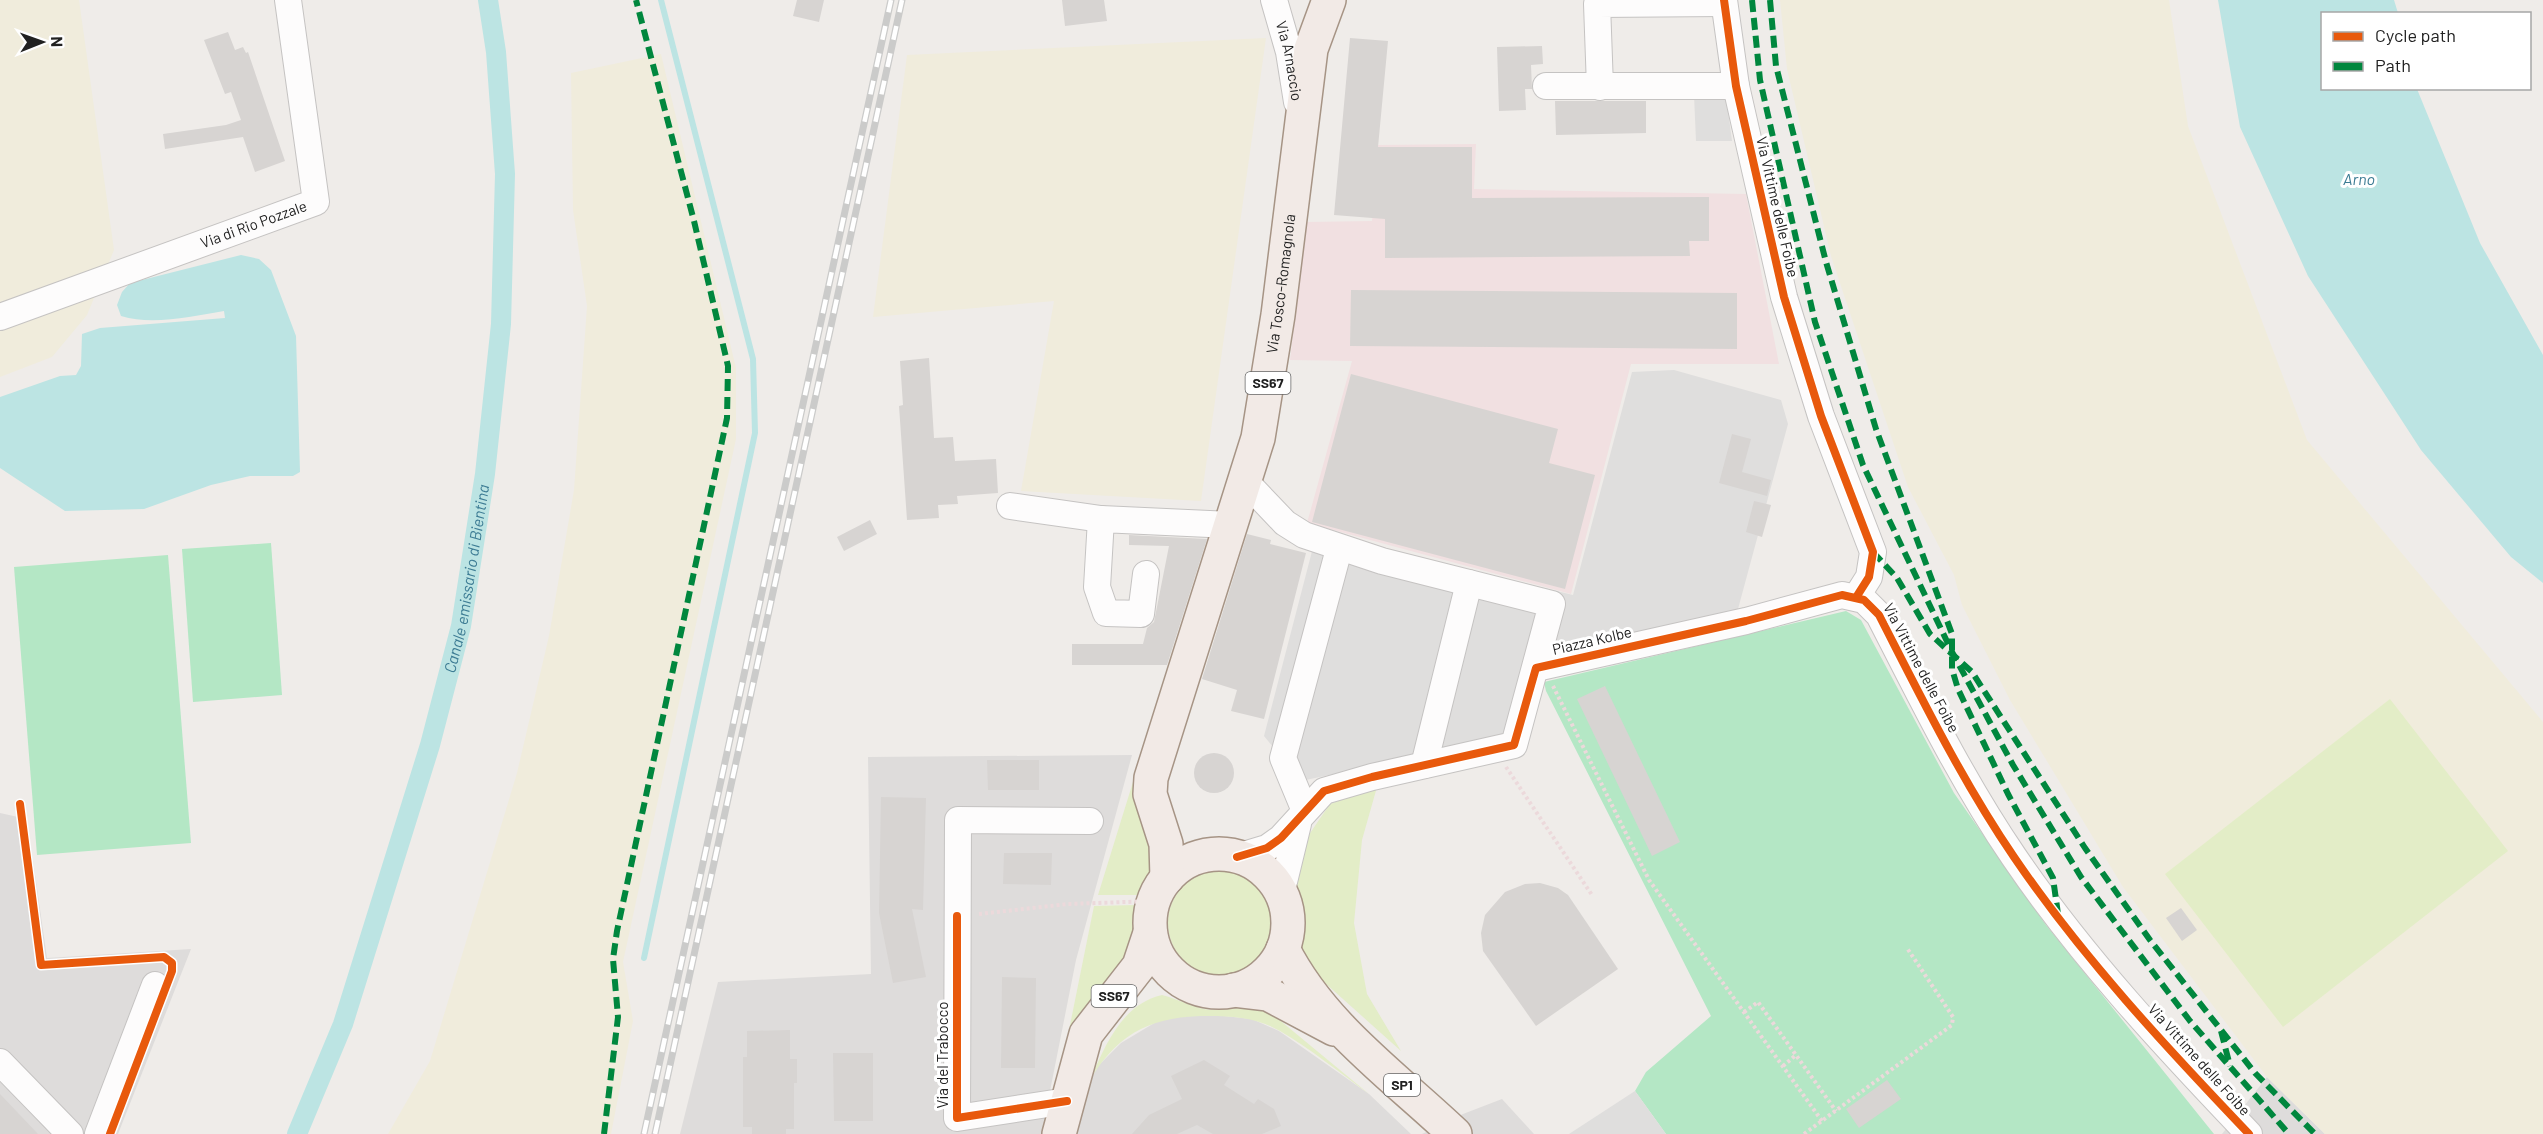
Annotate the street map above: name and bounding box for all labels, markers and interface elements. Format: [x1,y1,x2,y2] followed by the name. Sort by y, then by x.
[12,12,72,72] north arrow
[2321,12,2531,90] legend
[1273,19,1307,102] street label: Via Arnaccio
[2375,24,2456,46] text: Cycle path
[48,36,67,47] text: N
[2375,54,2411,76] text: Path
[1753,135,1803,279] street label: Via Vittime delle Foibe
[2343,169,2375,188] water label: Arno
[198,196,309,251] street label: Via di Rio Pozzale
[1262,213,1298,355] street label: Via Tosco-Romagnola
[1246,372,1290,394] road number: SS67
[439,483,492,675] water label: Canale emissario di Bientina
[1880,600,1964,735] street label: Via Vittime delle Foibe
[1550,622,1633,658] street label: Piazza Kolbe
[1092,985,1136,1007] road number: SS67
[2145,1000,2255,1119] street label: Via Vittime delle Foibe
[933,1002,951,1108] street label: Via del Trabocco
[1384,1074,1420,1096] road number: SP1

